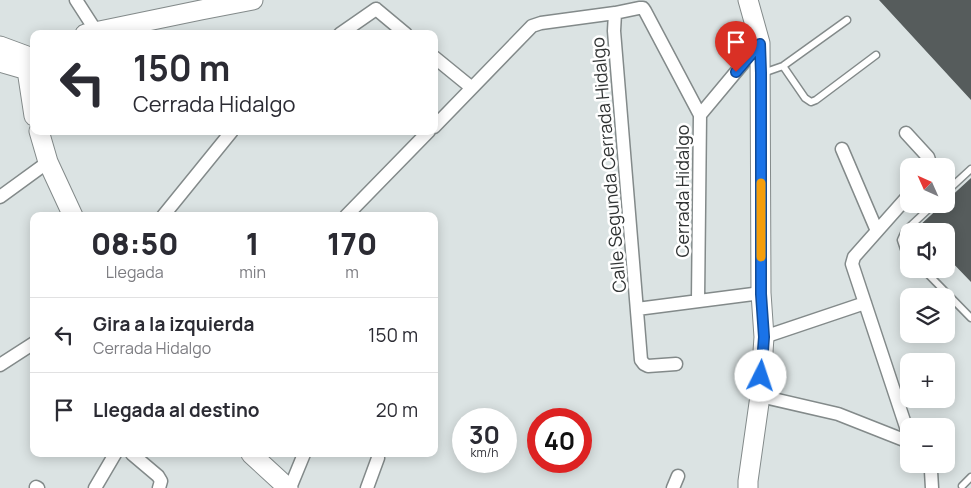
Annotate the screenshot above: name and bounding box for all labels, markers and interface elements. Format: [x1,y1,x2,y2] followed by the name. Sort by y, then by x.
[715,21,757,72] pin
[722,28,750,56] icon: arrive
[585,36,631,294] street label: Calle Segunda Cerrada Hidalgo
[133,44,230,92] text: 150 m
[50,50,115,115] icon: left
[133,89,296,119] text: Cerrada Hidalgo
[670,125,694,257] street label: Cerrada Hidalgo
[900,158,955,212] north arrow
[900,158,955,473] map controls
[91,223,178,264] text: 08:50
[246,223,259,264] text: 1
[327,223,377,264] text: 170
[900,223,955,278] button: sound
[106,261,164,283] text: Llegada
[239,261,266,283] text: min
[345,261,359,283] text: m
[900,288,955,343] button: layers
[93,311,254,337] text: Gira a la izquierda
[50,321,78,349] icon: left
[368,322,418,348] text: 150 m
[93,337,211,359] text: Cerrada Hidalgo
[734,349,786,401] position arrow
[900,353,955,408] button: +
[50,396,78,424] icon: arrive
[93,397,260,423] text: Llegada al destino
[376,397,418,423] text: 20 m
[527,408,592,473] speed limit sign: 40
[469,417,500,452] text: 30
[900,418,955,473] button: −
[471,444,498,461] text: km/h

